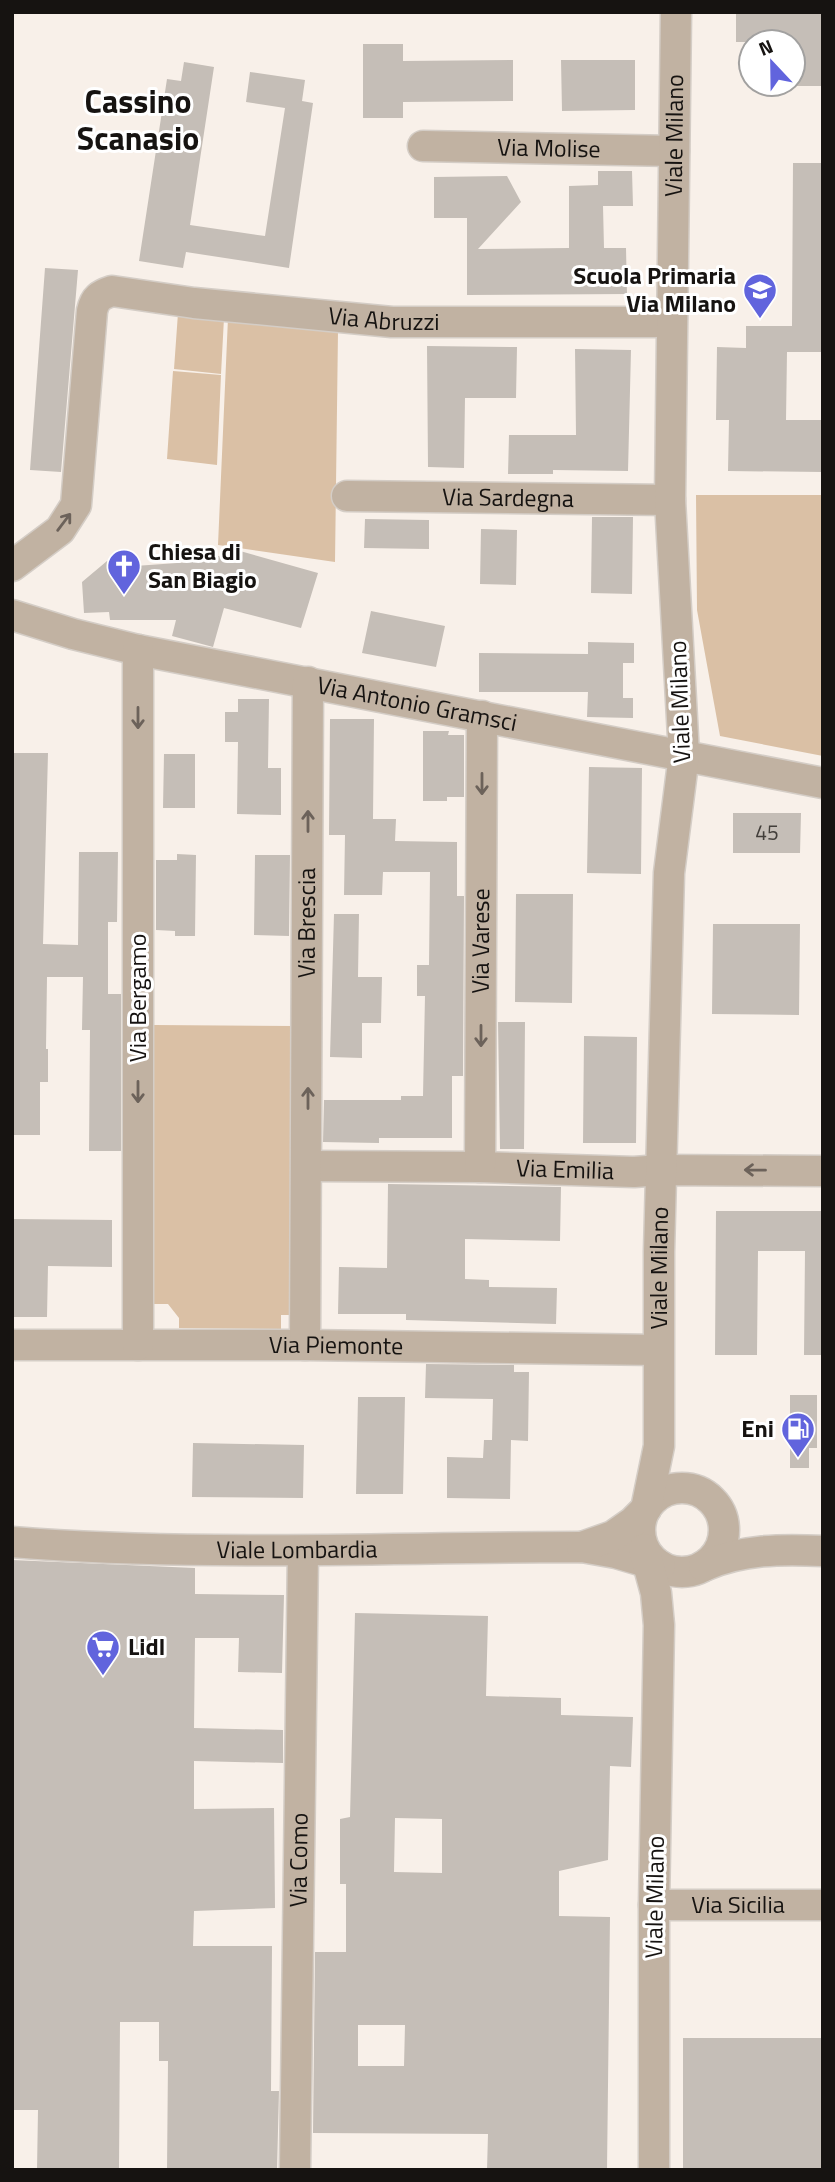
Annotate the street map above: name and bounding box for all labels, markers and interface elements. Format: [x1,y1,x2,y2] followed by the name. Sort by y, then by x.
[737,28,807,98] north arrow
[754,31,777,63] text: N
[655,74,692,197] street label: Viale Milano
[77,77,199,162] district label: Cassino Scanasio
[497,128,601,167] street label: Via Molise
[573,257,736,321] place label: Scuola Primaria Via Milano
[741,271,779,320] school or university icon: Scuola Primaria Via Milano
[327,297,440,339] street label: Via Abruzzi
[442,478,574,516] street label: Via Sardegna
[57,514,72,532] one-way arrow
[148,533,257,597] place label: Chiesa di San Biagio
[105,547,143,596] church icon: Chiesa di San Biagio
[659,640,699,764] street label: Viale Milano
[314,666,520,740] street label: Via Antonio Gramsci
[131,706,145,729] one-way arrow
[475,772,489,795] one-way arrow
[301,810,315,833] one-way arrow
[755,816,779,848] house number: 45
[288,868,324,978] street label: Via Brescia
[462,888,498,994] street label: Via Varese
[119,934,155,1062] street label: Via Bergamo
[474,1024,488,1047] one-way arrow
[131,1081,145,1104] one-way arrow
[301,1087,315,1110] one-way arrow
[515,1149,615,1188] street label: Via Emilia
[743,1163,766,1177] one-way arrow
[640,1206,677,1329] street label: Viale Milano
[269,1326,403,1363] street label: Via Piemonte
[741,1410,774,1446] place label: Eni
[779,1410,817,1459] fuel station icon: Eni
[216,1530,378,1567] street label: Viale Lombardia
[84,1628,122,1677] supermarket icon: Lidl
[128,1628,165,1664] place label: Lidl
[279,1812,317,1908] street label: Via Como
[635,1835,673,1959] street label: Viale Milano
[691,1886,785,1922] street label: Via Sicilia

